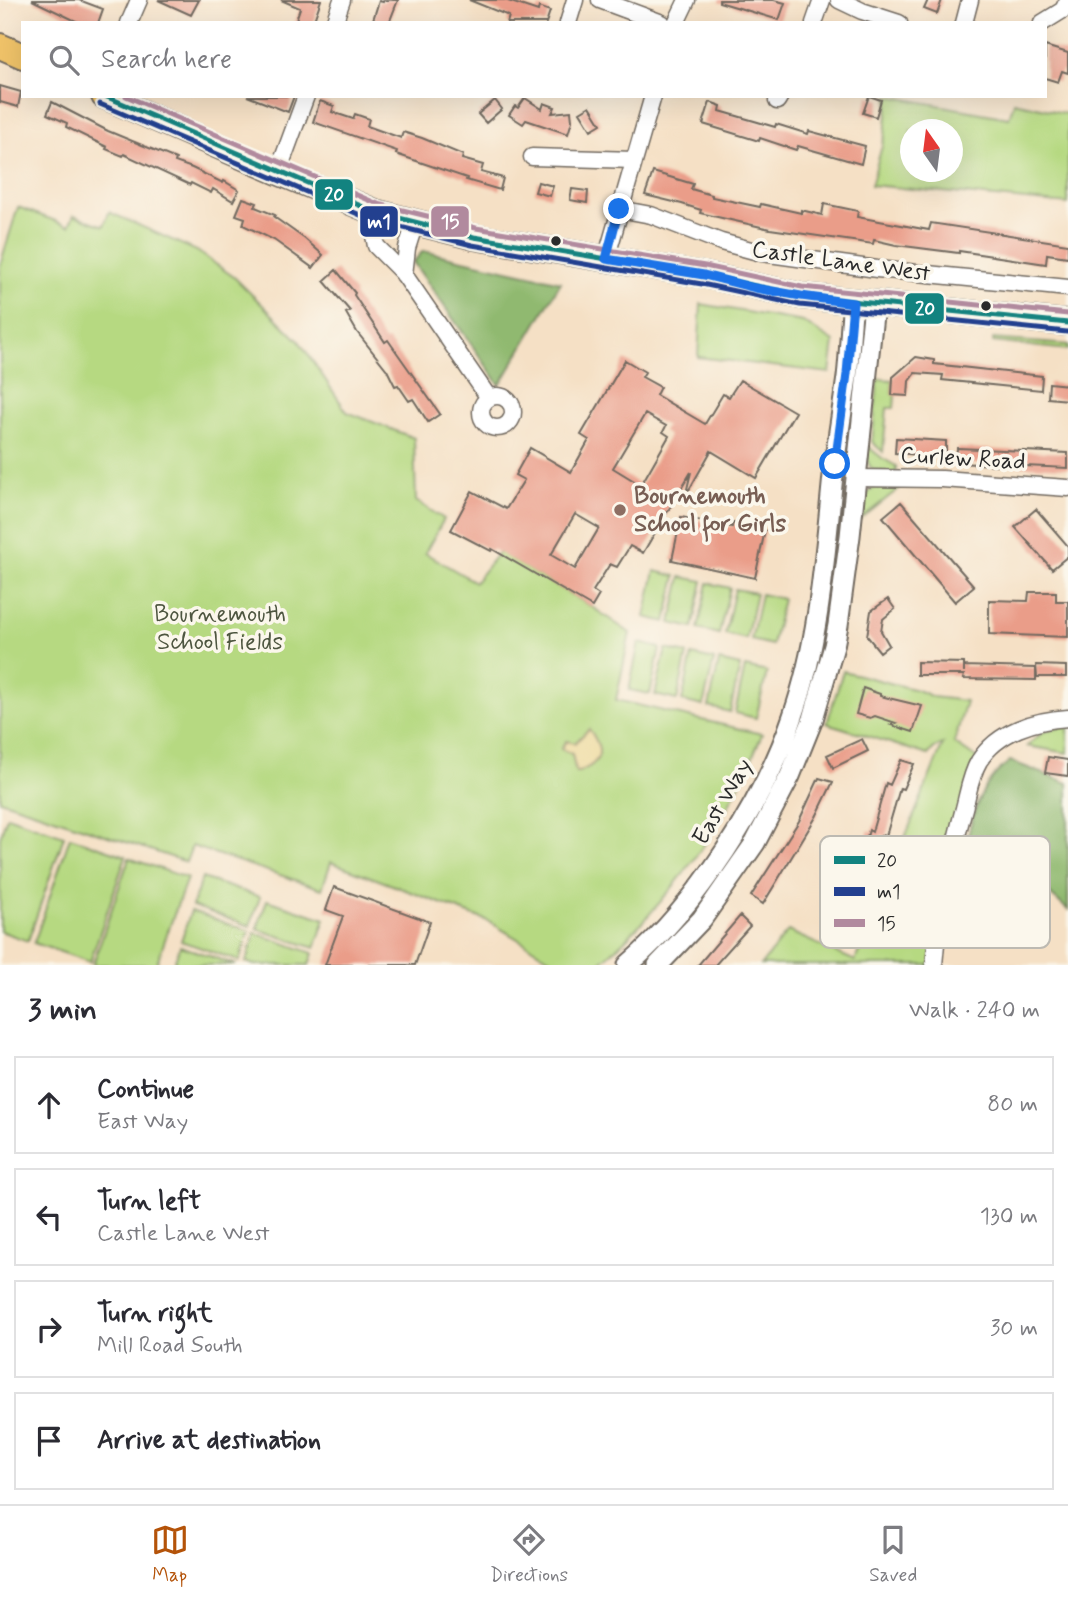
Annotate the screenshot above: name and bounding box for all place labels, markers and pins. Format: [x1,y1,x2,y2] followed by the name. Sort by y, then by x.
[549,234,563,248] unlabelled marker
[979,299,993,313] unlabelled marker
[634,481,787,542] place label: Bournemouth School for Girls
[612,502,628,518] marker: Bournemouth School for Girls

